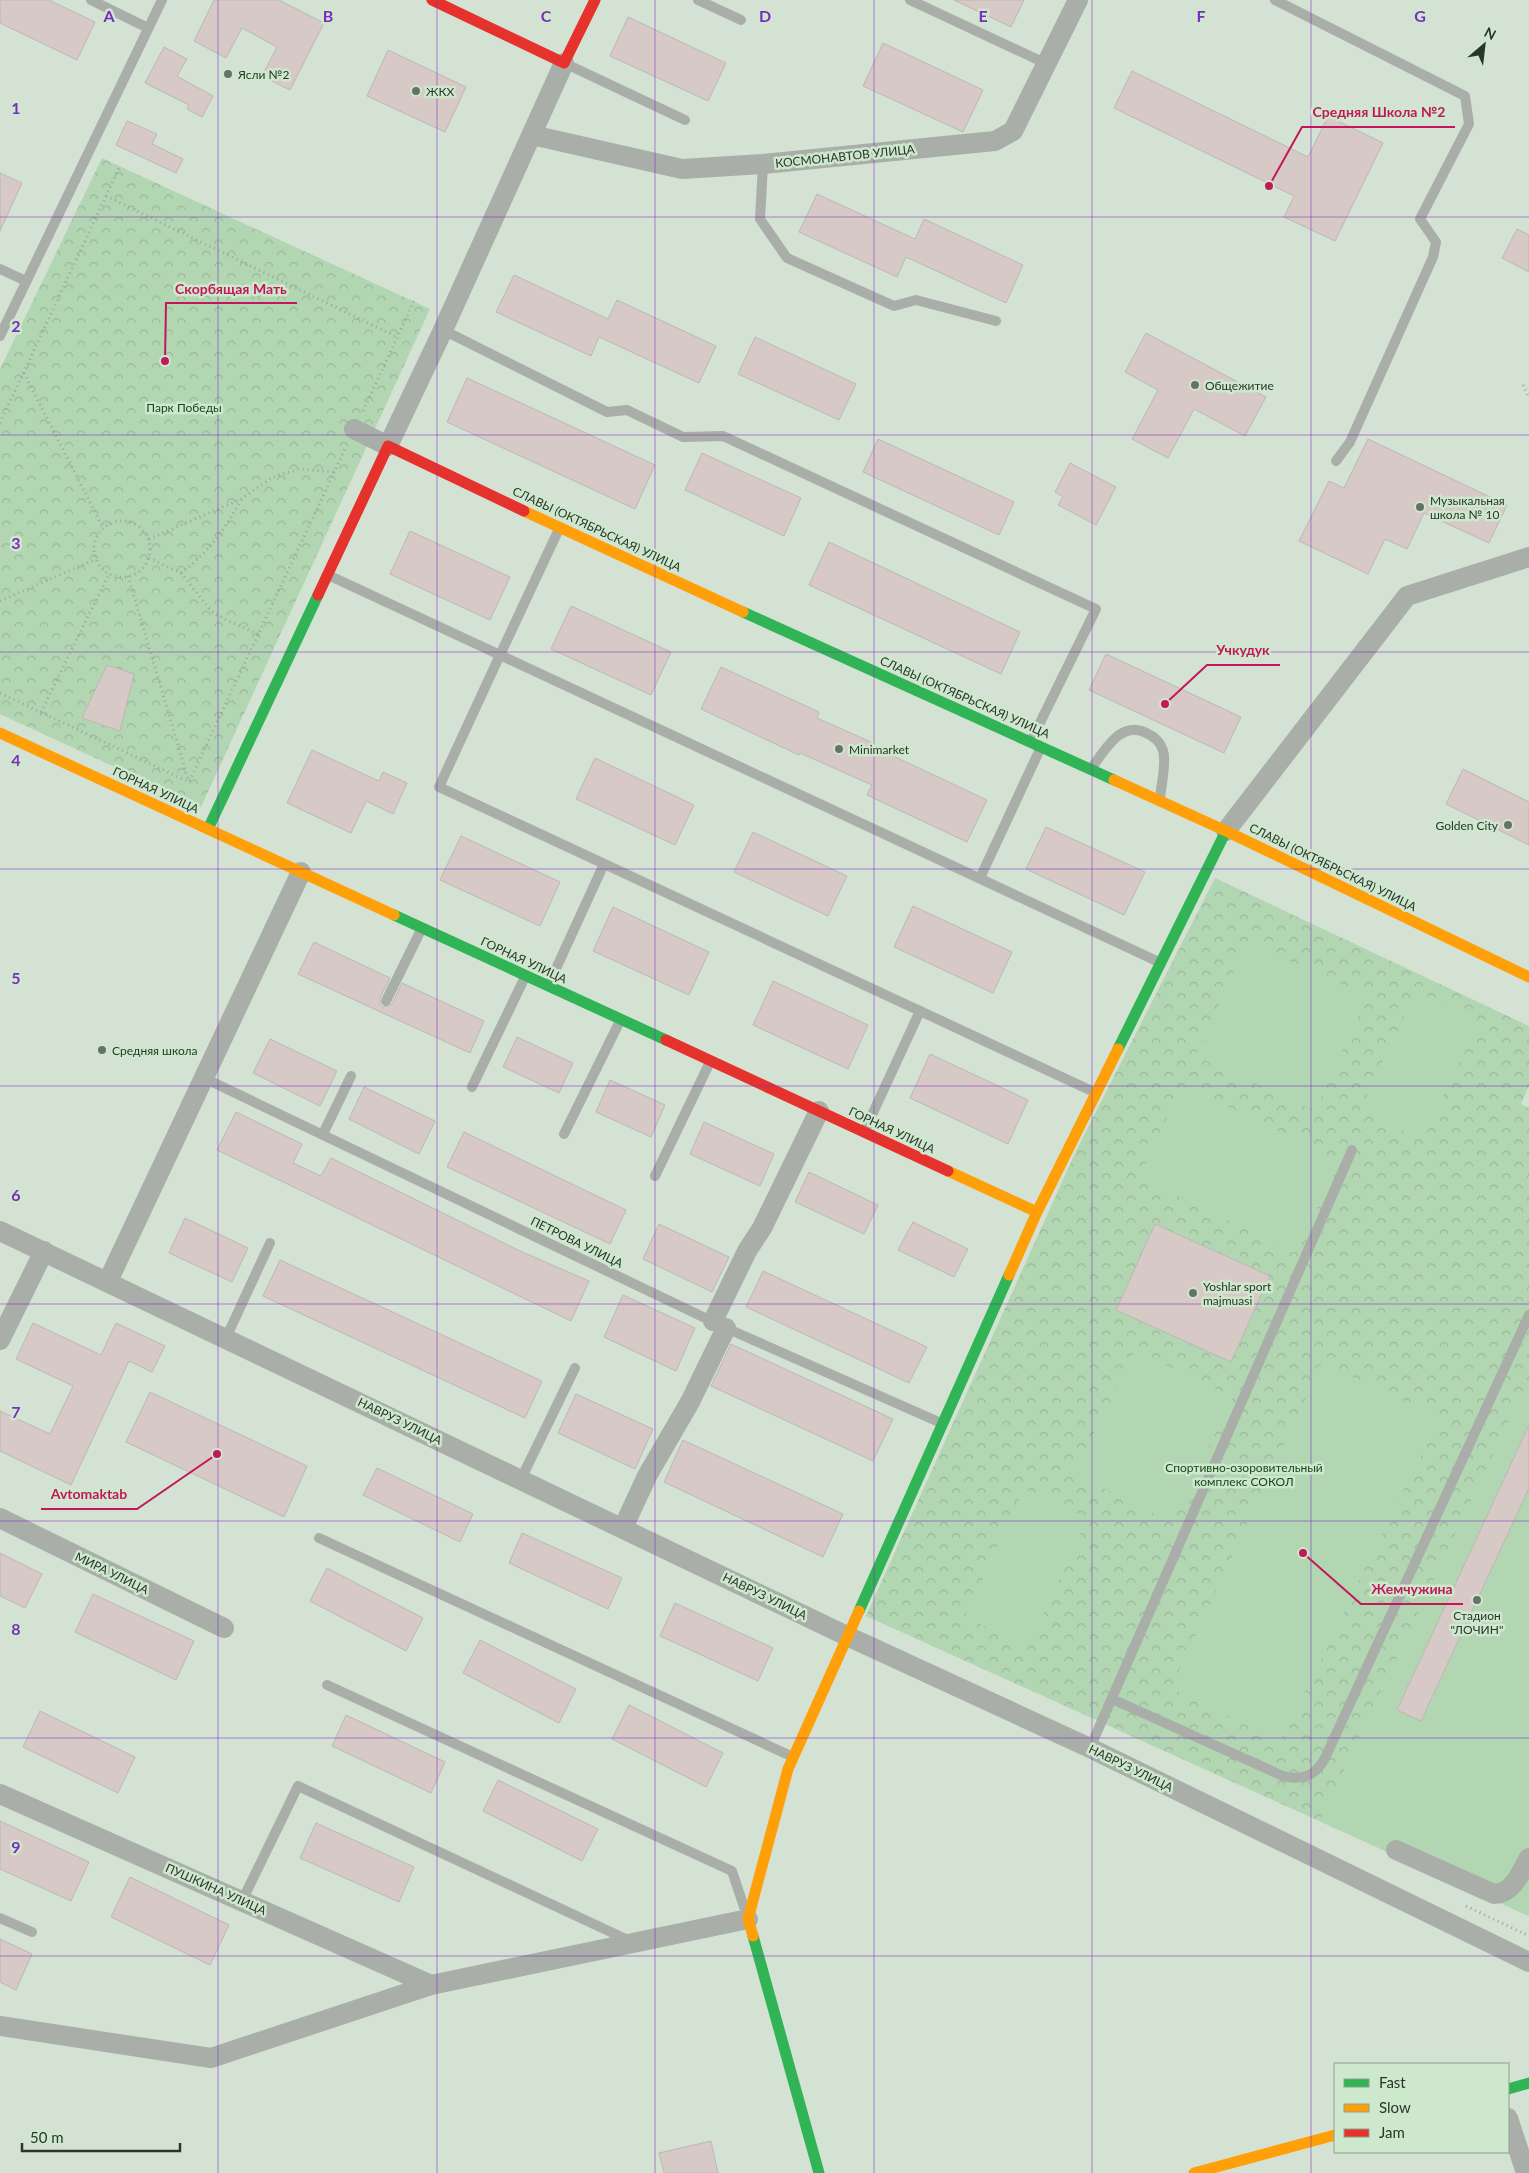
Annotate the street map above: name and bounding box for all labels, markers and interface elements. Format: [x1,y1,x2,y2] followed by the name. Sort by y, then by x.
[102,6,115,25] text: A
[323,6,333,25] text: B
[541,6,552,25] text: C
[759,6,771,25] text: D
[978,6,988,25] text: E
[1196,6,1206,25] text: F
[1414,6,1426,25] text: G
[1459,20,1509,70] north arrow
[1482,23,1499,43] text: N
[237,67,289,82] place label: Ясли №2
[222,68,234,80] marker: Ясли №2
[426,84,455,99] place label: ЖКХ
[410,85,422,97] marker: ЖКХ
[11,98,21,117] text: 1
[1302,98,1455,127] callout: Средняя Школа №2
[1313,103,1445,120] text: Средняя Школа №2
[775,141,916,171] street label: КОСМОНАВТОВ УЛИЦА
[166,274,297,303] callout: Скорбящая Мать
[175,280,287,297] text: Скорбящая Мать
[11,316,21,335] text: 2
[1205,378,1274,393] place label: Общежитие
[1189,379,1201,391] marker: Общежитие
[146,400,222,415] park label: Парк Победы
[510,483,684,575] street label: СЛАВЫ (ОКТЯБРЬСКАЯ) УЛИЦА
[1430,493,1505,522] place label: Музыкальная школа № 10
[1414,501,1426,513] marker: Музыкальная школа № 10
[11,533,21,552] text: 3
[1207,636,1280,665] callout: Учкудук
[1215,641,1270,658] text: Учкудук
[878,653,1053,742] street label: СЛАВЫ (ОКТЯБРЬСКАЯ) УЛИЦА
[849,742,910,757] place label: Minimarket
[833,743,845,755] marker: Minimarket
[11,750,21,769] text: 4
[111,763,202,817] street label: ГОРНАЯ УЛИЦА
[1435,818,1499,833] place label: Golden City
[1502,819,1514,831] marker: Golden City
[1247,820,1420,915] street label: СЛАВЫ (ОКТЯБРЬСКАЯ) УЛИЦА
[479,933,570,987] street label: ГОРНАЯ УЛИЦА
[11,968,21,987] text: 5
[112,1043,198,1058] place label: Средняя школа
[96,1044,108,1056] marker: Средняя школа
[847,1103,938,1157] street label: ГОРНАЯ УЛИЦА
[11,1185,21,1204] text: 6
[528,1213,626,1271] street label: ПЕТРОВА УЛИЦА
[1203,1279,1272,1308] place label: Yoshlar sport majmuasi
[1187,1287,1199,1299] marker: Yoshlar sport majmuasi
[355,1394,445,1448] street label: НАВРУЗ УЛИЦА
[11,1402,21,1421] text: 7
[1165,1460,1323,1489] park label: Спортивно-озоровительный комплекс СОКОЛ
[41,1480,137,1509] callout: Avtomaktab
[50,1485,127,1502] text: Avtomaktab
[73,1549,152,1598] street label: МИРА УЛИЦА
[720,1569,810,1623] street label: НАВРУЗ УЛИЦА
[1361,1575,1463,1604] callout: Жемчужина
[1371,1580,1453,1597] text: Жемчужина
[1471,1594,1483,1606] marker: Стадион "ЛОЧИН"
[1451,1608,1503,1637] place label: Стадион "ЛОЧИН"
[11,1619,21,1638] text: 8
[1086,1741,1176,1795] street label: НАВРУЗ УЛИЦА
[11,1837,21,1856] text: 9
[163,1860,270,1918] street label: ПУШКИНА УЛИЦА
[1334,2063,1509,2153] legend
[1379,2073,1406,2091] text: Fast
[1379,2098,1411,2116] text: Slow
[22,2120,180,2152] scale bar
[1379,2123,1405,2141] text: Jam
[30,2128,64,2146] text: 50 m

